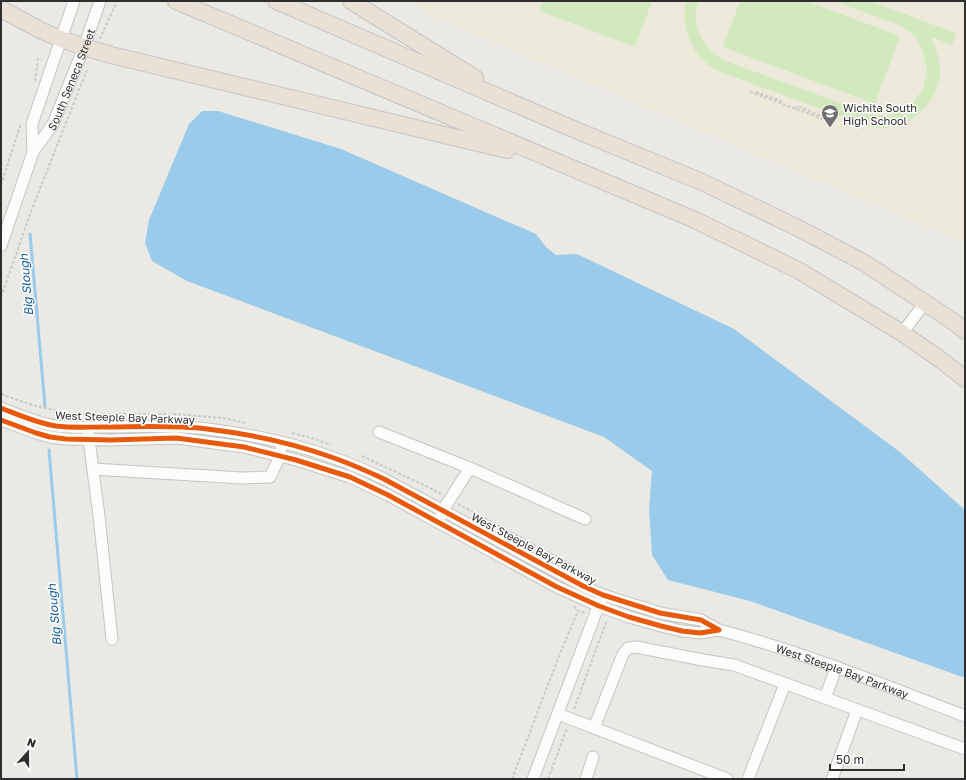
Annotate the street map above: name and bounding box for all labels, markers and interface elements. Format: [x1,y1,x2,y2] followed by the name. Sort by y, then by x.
[44,26,97,133] street label: South Seneca Street
[843,101,917,127] place label: Wichita South High School
[820,103,840,128] school or university icon: Wichita South High School
[16,253,36,317] water label: Big Slough
[55,408,195,426] street label: West Steeple Bay Parkway
[469,509,599,587] street label: West Steeple Bay Parkway
[44,583,64,647] water label: Big Slough
[775,641,911,700] street label: West Steeple Bay Parkway
[8,732,48,772] north arrow
[26,735,38,750] text: N
[830,746,904,772] scale bar
[836,752,864,767] text: 50 m

